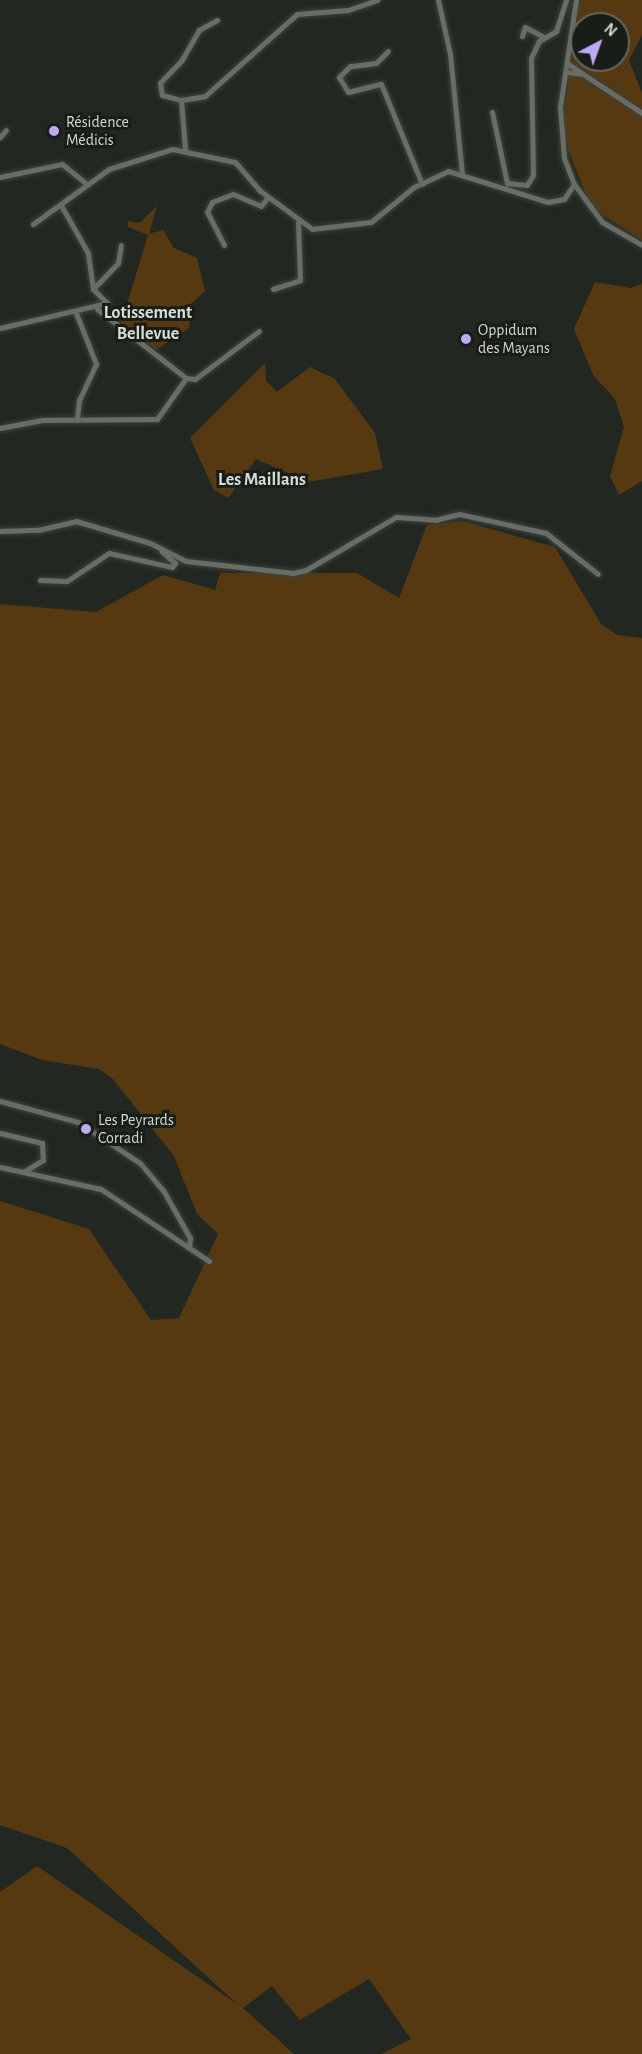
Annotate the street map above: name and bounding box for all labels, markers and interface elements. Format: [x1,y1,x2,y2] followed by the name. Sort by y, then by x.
[570,12,630,72] north arrow
[601,20,620,40] text: N
[66,112,129,150] place label: Résidence Médicis
[47,124,61,138] marker: Résidence Médicis
[104,303,192,346] district label: Lotissement Bellevue
[478,320,550,358] place label: Oppidum des Mayans
[459,332,473,346] marker: Oppidum des Mayans
[218,469,306,491] district label: Les Maillans
[98,1110,174,1148] place label: Les Peyrards Corradi
[79,1122,93,1136] marker: Les Peyrards Corradi

